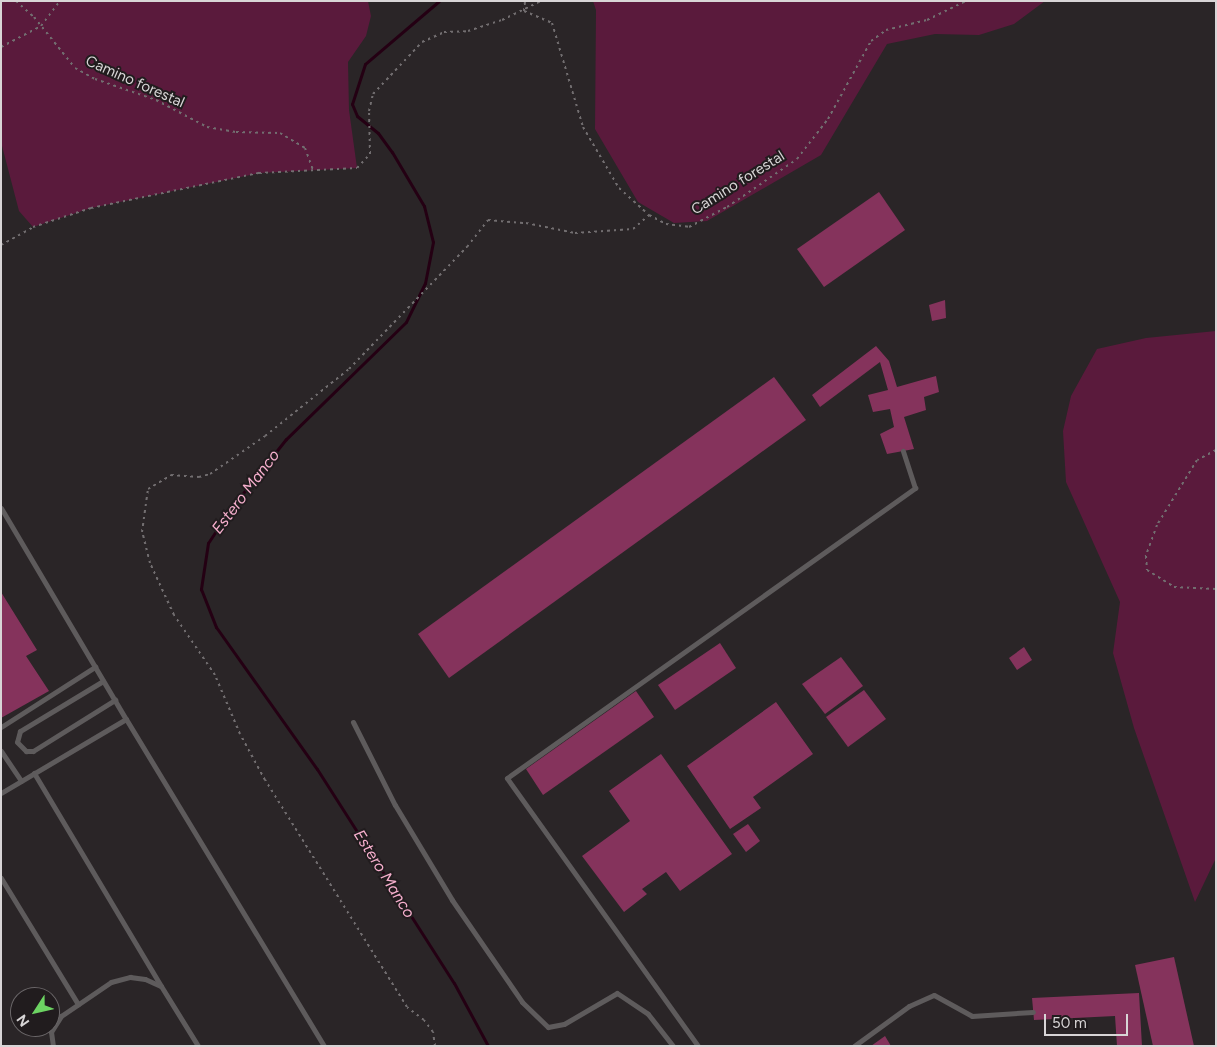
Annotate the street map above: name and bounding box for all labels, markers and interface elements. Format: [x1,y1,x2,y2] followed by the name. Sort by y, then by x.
[83,52,187,112] street label: Camino forestal
[688,147,788,219] street label: Camino forestal
[208,446,284,538] water label: Estero Manco
[349,826,419,922] water label: Estero Manco
[10,987,60,1037] north arrow
[1047,1004,1131,1036] scale bar
[13,1011,33,1030] text: N
[1052,1014,1087,1032] text: 50 m

